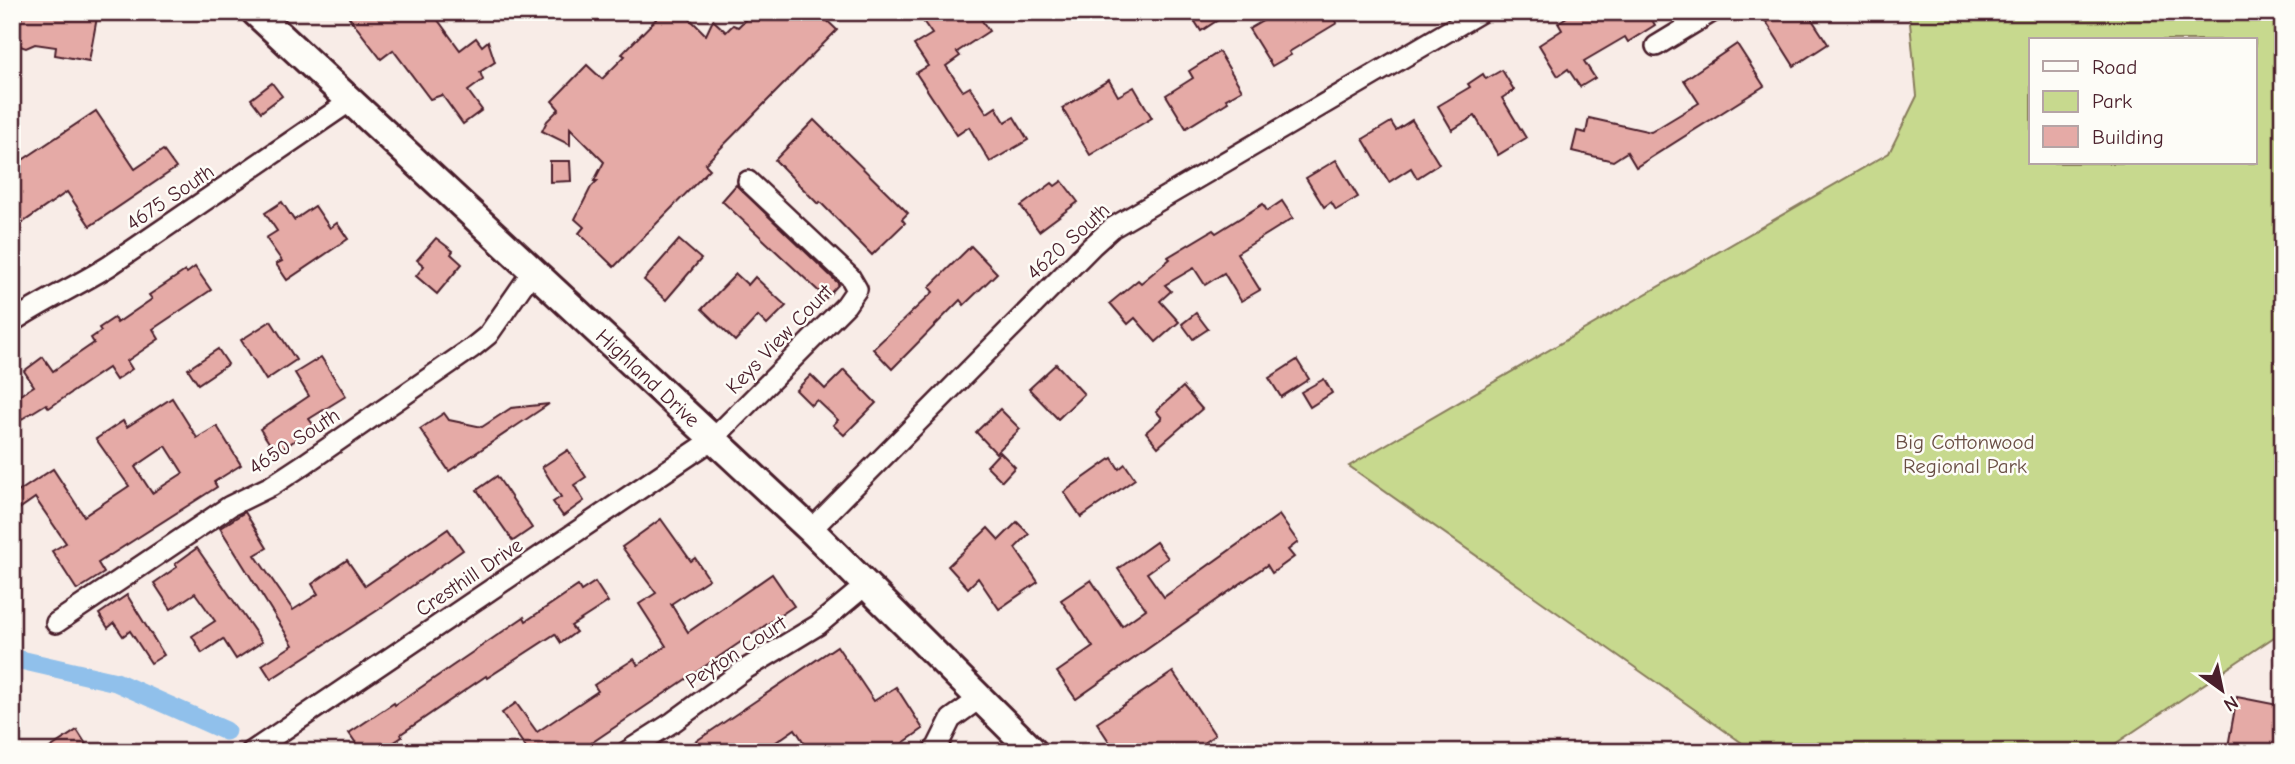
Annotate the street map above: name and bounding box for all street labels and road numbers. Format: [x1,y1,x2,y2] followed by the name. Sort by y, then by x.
[122,159,218,235] street label: 4675 South
[1022,198,1114,284] street label: 4620 South
[721,279,838,399] street label: Keys View Court
[591,324,705,432] street label: Highland Drive
[244,403,344,479] street label: 4650 South
[411,533,527,621] street label: Cresthill Drive
[681,610,792,693] street label: Peyton Court

